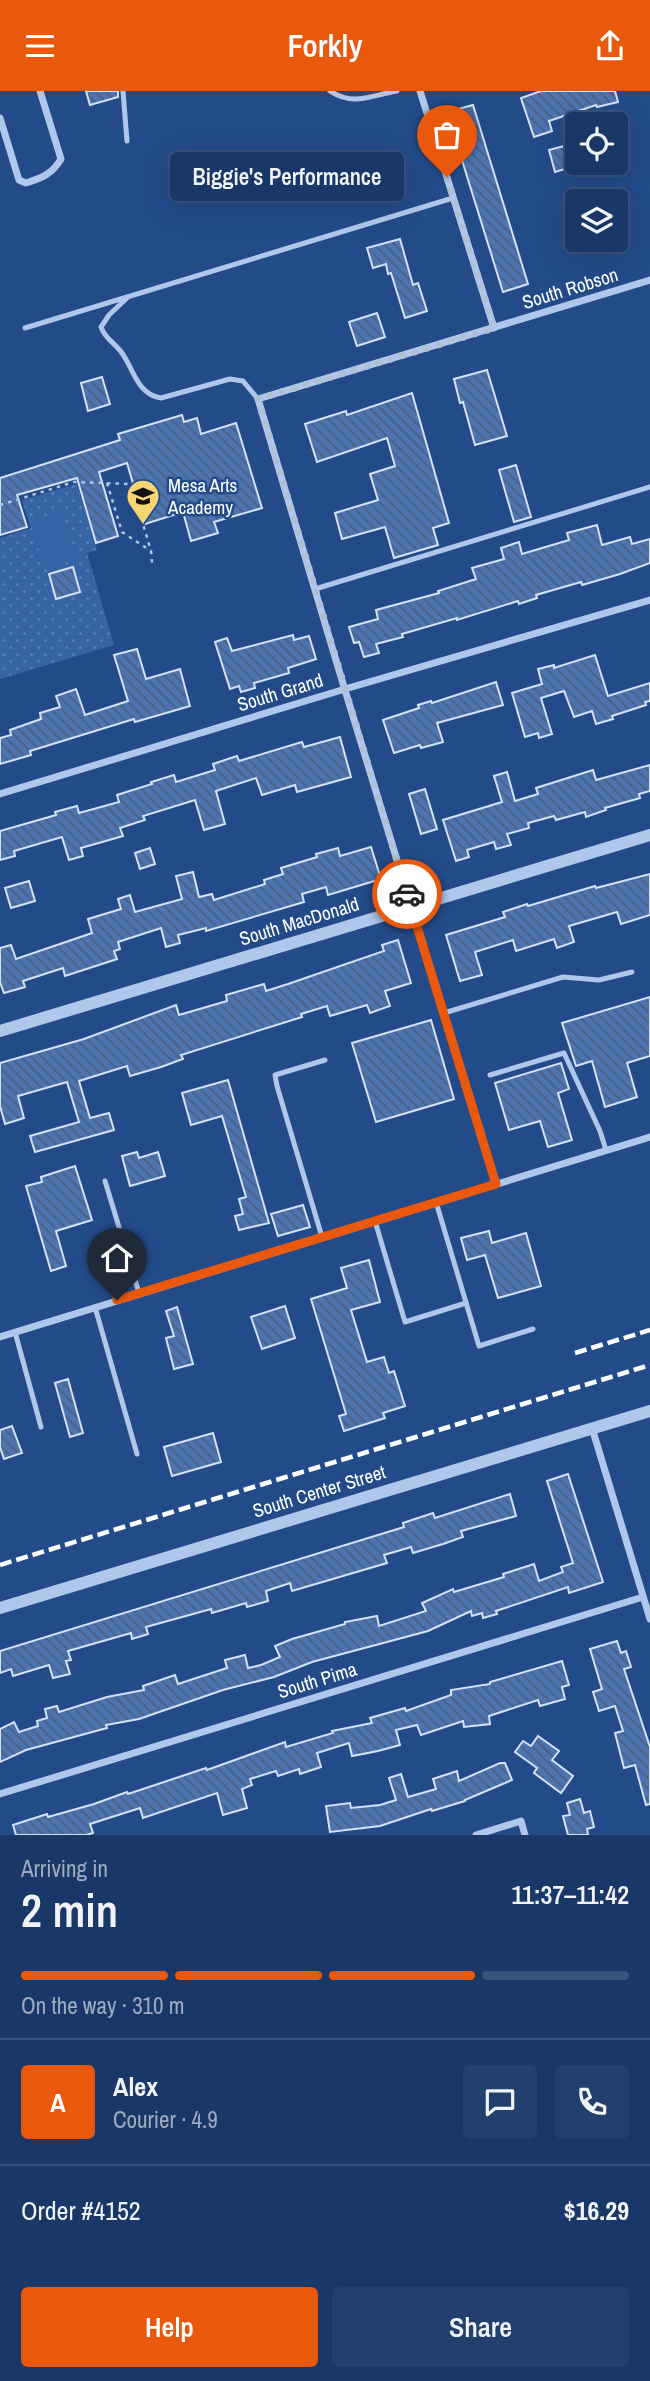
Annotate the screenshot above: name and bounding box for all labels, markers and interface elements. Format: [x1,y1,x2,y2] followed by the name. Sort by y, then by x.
[288,24,362,67] text: Forkly
[21,27,59,65] icon: menu
[591,27,629,65] icon: share
[417,105,477,177] pin
[565,112,628,252] map controls
[565,112,628,175] button: locate
[428,116,466,154] icon: bag
[170,153,405,201] callout: Biggie's Performance
[193,161,381,192] text: Biggie's Performance
[565,189,628,252] button: layers
[519,261,621,315] street label: South Robson
[167,472,237,520] place label: Mesa Arts Academy
[124,477,162,526] school or university icon: Mesa Arts Academy
[234,667,326,717] street label: South Grand
[372,859,442,929] courier
[388,875,426,913] icon: car
[236,890,362,952] street label: South MacDonald
[87,1228,147,1300] pin
[98,1239,136,1277] icon: home
[249,1458,389,1524] street label: South Center Street
[274,1656,360,1704] street label: South Pima
[21,1853,108,1884] text: Arriving in
[511,1877,629,1912] text: 11:37–11:42
[21,1879,118,1941] text: 2 min
[21,1990,185,2021] text: On the way · 310 m
[463,2065,537,2139] button: chat
[555,2065,629,2139] button: phone
[113,2069,158,2104] text: Alex
[50,2085,66,2120] text: A
[113,2104,218,2135] text: Courier · 4.9
[21,2193,141,2228] text: Order #4152
[564,2193,629,2228] text: $16.29
[21,2287,318,2367] button: Help
[332,2287,629,2367] button: Share

